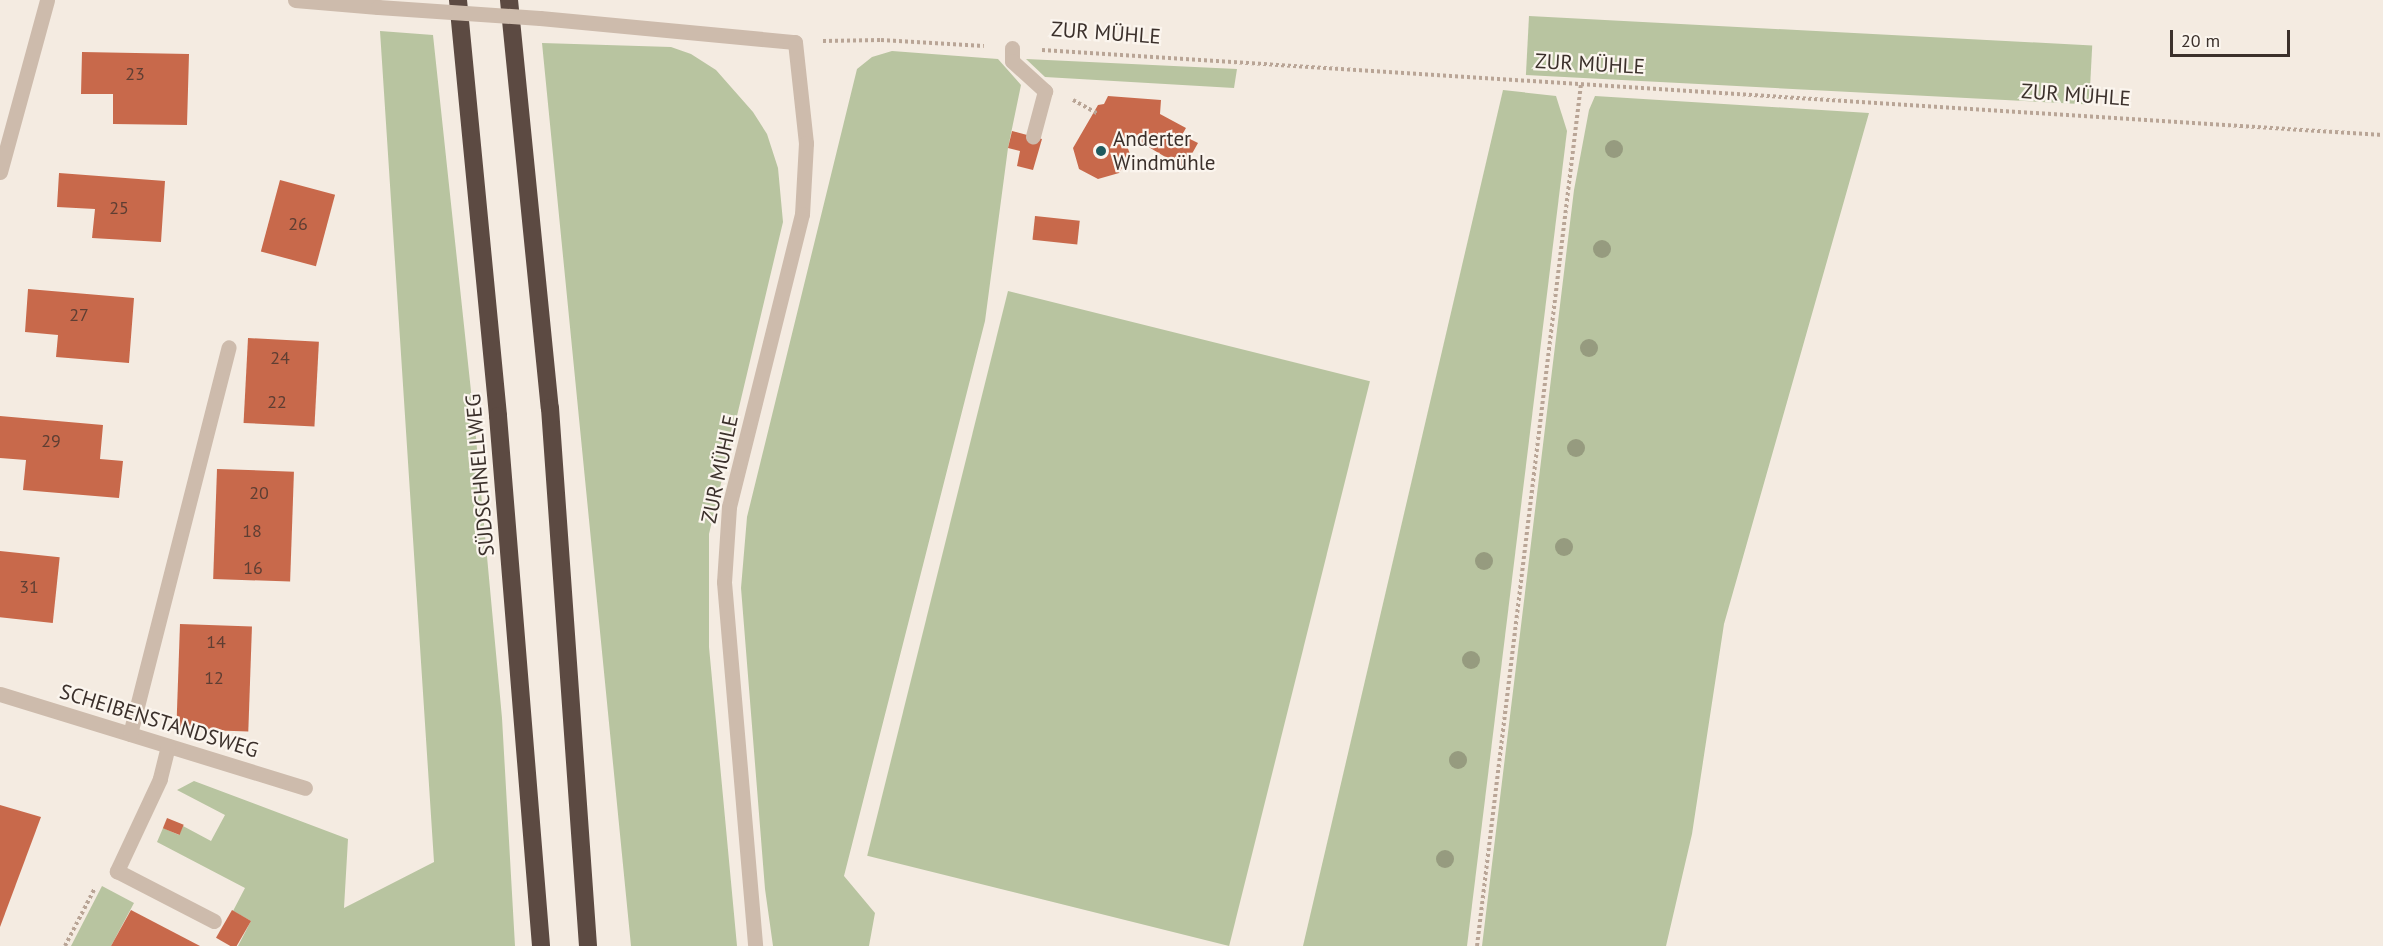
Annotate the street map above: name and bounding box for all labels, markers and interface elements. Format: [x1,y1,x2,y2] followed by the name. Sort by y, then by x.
[1050,17,1162,49] street label: ZUR MÜHLE
[2173,18,2293,56] scale bar
[2181,29,2220,52] text: 20 m
[1535,49,1645,79] street label: ZUR MÜHLE
[125,63,145,85] house number: 23
[2020,79,2132,111] street label: ZUR MÜHLE
[1113,126,1215,176] place label: Anderter Windmühle
[1094,144,1108,158] marker: Anderter Windmühle
[109,197,129,219] house number: 25
[288,213,308,235] house number: 26
[69,304,89,326] house number: 27
[270,347,290,369] house number: 24
[267,391,287,413] house number: 22
[460,393,500,557] street label: SÜDSCHNELLWEG
[696,413,744,525] street label: ZUR MÜHLE
[41,430,61,452] house number: 29
[249,482,269,504] house number: 20
[242,520,262,542] house number: 18
[243,557,263,579] house number: 16
[19,576,39,598] house number: 31
[206,631,226,653] house number: 14
[204,667,224,689] house number: 12
[57,679,261,763] street label: SCHEIBENSTANDSWEG

